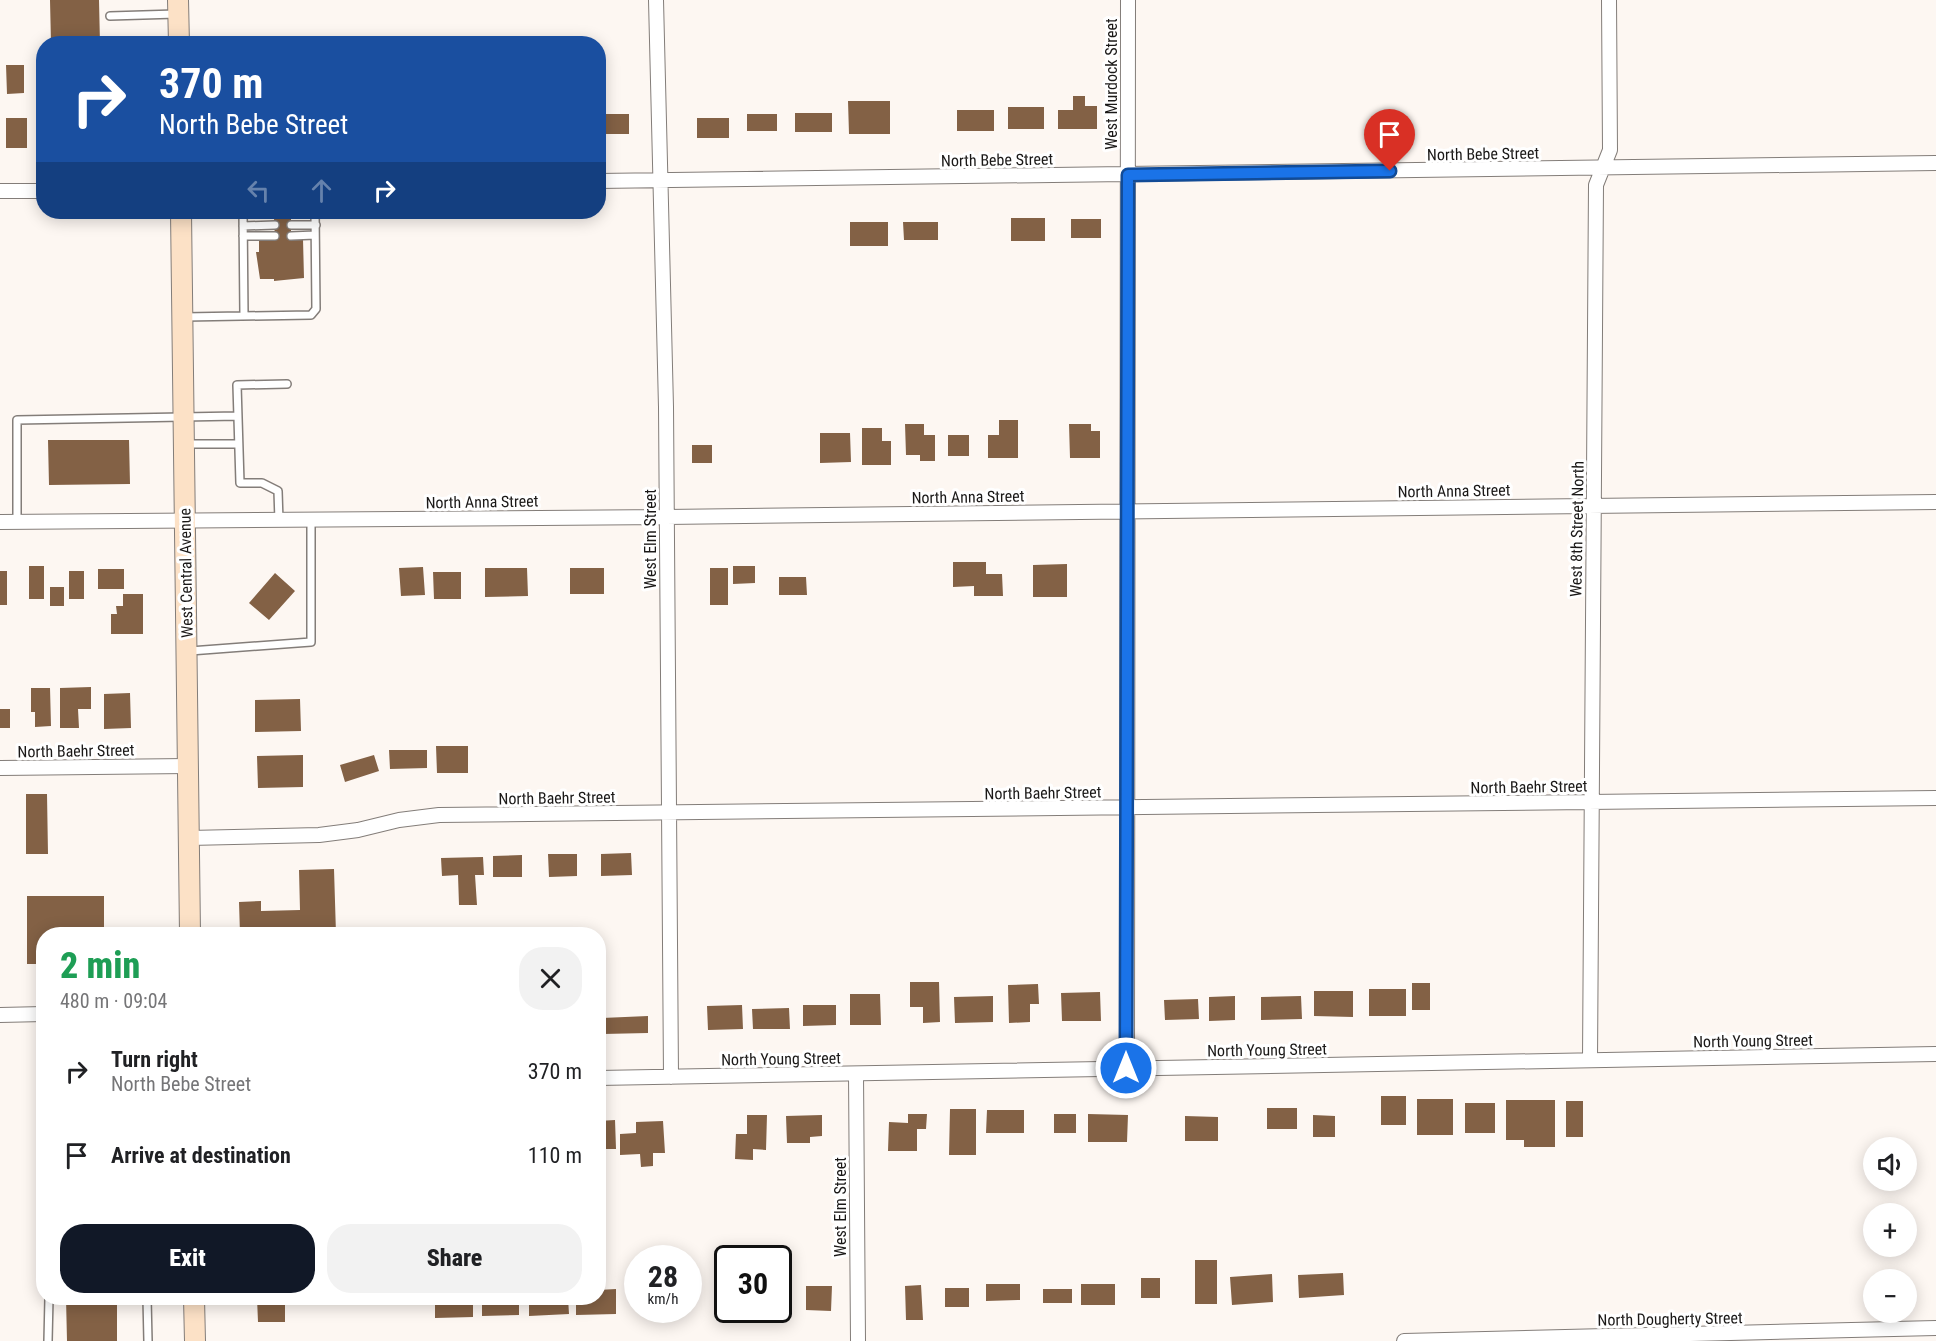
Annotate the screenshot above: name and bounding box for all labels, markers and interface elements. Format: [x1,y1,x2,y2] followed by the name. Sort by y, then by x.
[1102,18,1121,150] street label: West Murdock Street
[159,59,264,108] text: 370 m
[60,60,138,138] icon: right
[159,109,348,141] text: North Bebe Street
[1364,109,1415,171] pin
[1373,118,1406,151] icon: arrive
[1427,144,1539,164] street label: North Bebe Street
[941,150,1053,170] street label: North Bebe Street
[242,174,275,207] icon: left
[305,174,338,207] icon: ahead
[368,174,401,207] icon: right
[1566,461,1588,597] street label: West 8th Street North
[1397,481,1511,501] street label: North Anna Street
[911,487,1025,507] street label: North Anna Street
[641,489,660,589] street label: West Elm Street
[425,492,539,512] street label: North Anna Street
[175,508,197,638] street label: West Central Avenue
[17,740,135,762] street label: North Baehr Street
[1470,776,1588,798] street label: North Baehr Street
[984,782,1102,804] street label: North Baehr Street
[498,787,616,809] street label: North Baehr Street
[60,945,140,987] text: 2 min
[519,947,582,1010] button: close
[60,989,167,1013] text: 480 m · 09:04
[1693,1030,1813,1052] street label: North Young Street
[1094,1036,1158,1100] position arrow
[1207,1039,1327,1061] street label: North Young Street
[111,1047,198,1072] text: Turn right
[721,1048,841,1070] street label: North Young Street
[60,1055,93,1088] icon: right
[528,1059,582,1084] text: 370 m
[111,1072,251,1096] text: North Bebe Street
[1863,1137,1917,1323] map controls
[1863,1137,1917,1191] button: sound
[60,1139,93,1172] icon: arrive
[111,1143,291,1168] text: Arrive at destination
[528,1143,582,1168] text: 110 m
[831,1157,850,1257] street label: West Elm Street
[1863,1203,1917,1257] button: +
[60,1224,315,1293] button: Exit
[327,1224,582,1293] button: Share
[714,1245,792,1323] speed limit sign: 30
[648,1259,678,1294] text: 28
[1863,1269,1917,1323] button: −
[648,1290,678,1308] text: km/h
[1597,1308,1743,1330] street label: North Dougherty Street

